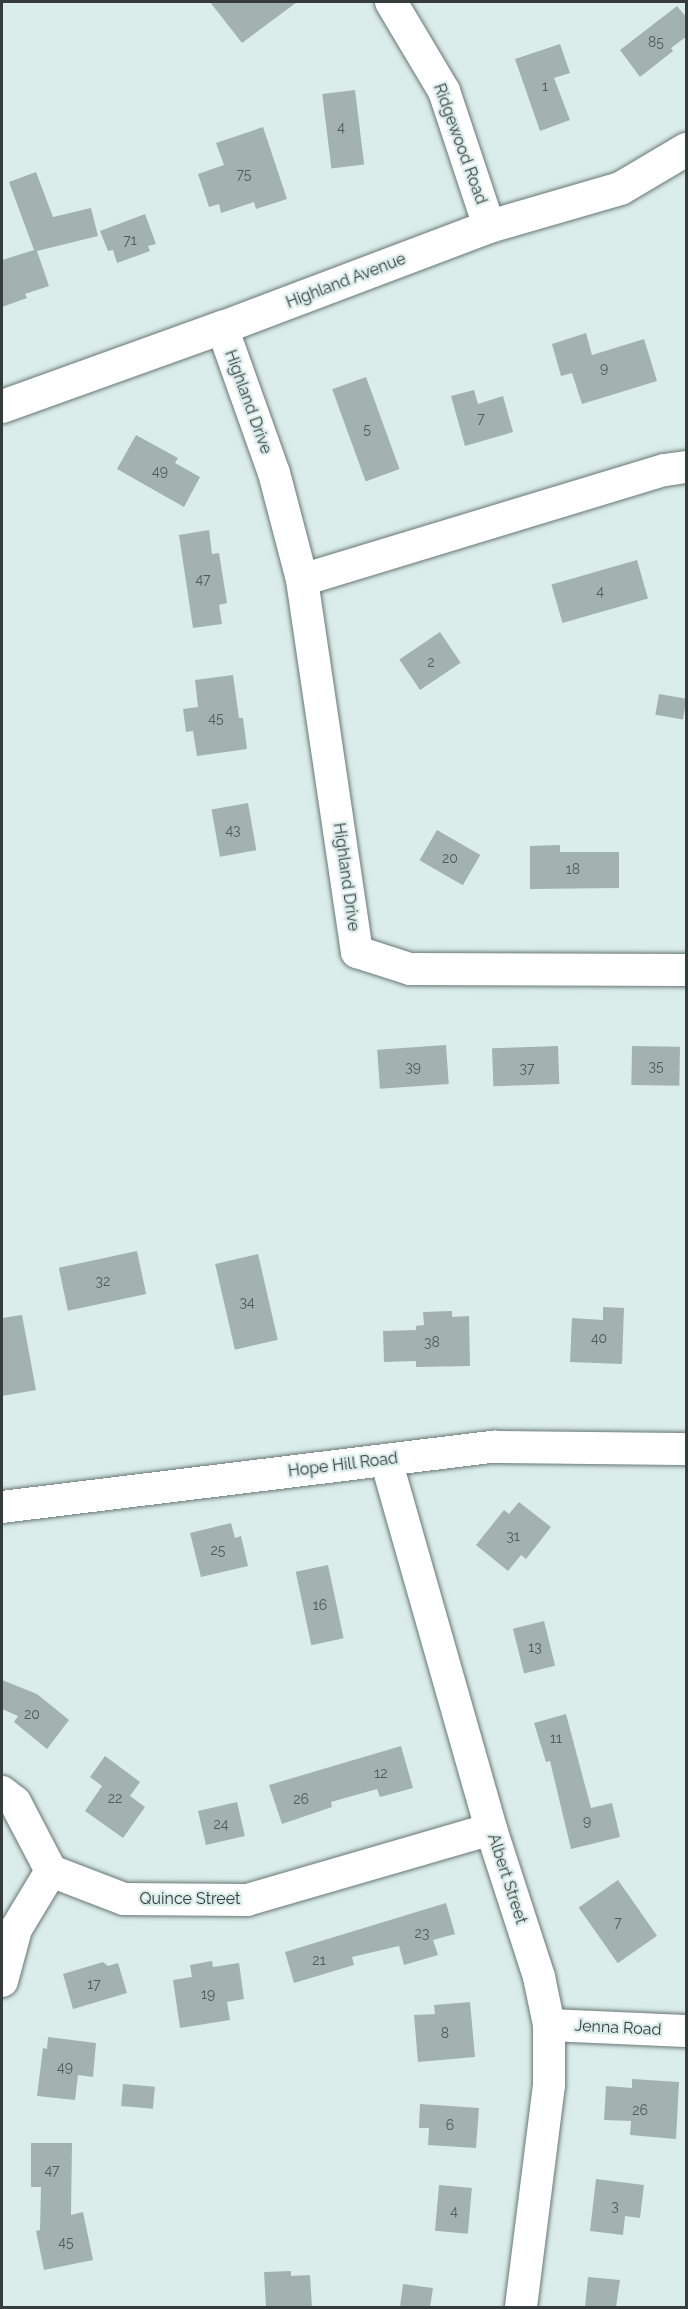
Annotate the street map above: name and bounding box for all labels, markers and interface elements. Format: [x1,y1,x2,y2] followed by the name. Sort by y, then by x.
[648,34,664,50] house number: 85
[542,78,548,94] house number: 1
[429,81,491,207] street label: Ridgewood Road
[337,119,345,135] house number: 4
[237,166,251,182] house number: 75
[123,232,137,248] house number: 71
[283,249,409,313] street label: Highland Avenue
[220,347,276,457] street label: Highland Drive
[600,360,608,376] house number: 9
[477,410,485,426] house number: 7
[363,421,371,437] house number: 5
[152,463,168,479] house number: 49
[195,571,211,587] house number: 47
[596,583,604,599] house number: 4
[427,654,435,670] house number: 2
[208,710,224,726] house number: 45
[225,822,241,838] house number: 43
[329,822,363,932] street label: Highland Drive
[442,850,458,866] house number: 20
[566,861,580,877] house number: 18
[648,1058,664,1074] house number: 35
[405,1059,421,1075] house number: 39
[520,1060,534,1076] house number: 37
[96,1273,110,1289] house number: 32
[239,1294,255,1310] house number: 34
[591,1330,607,1346] house number: 40
[424,1334,440,1350] house number: 38
[287,1449,399,1481] street label: Hope Hill Road
[506,1528,520,1544] house number: 31
[211,1542,225,1558] house number: 25
[313,1597,327,1613] house number: 16
[528,1639,542,1655] house number: 13
[24,1706,40,1722] house number: 20
[550,1730,562,1746] house number: 11
[374,1765,388,1781] house number: 12
[108,1790,122,1806] house number: 22
[293,1791,309,1807] house number: 26
[583,1813,591,1829] house number: 9
[214,1816,228,1832] house number: 24
[483,1831,531,1927] street label: Albert Street
[140,1889,240,1909] street label: Quince Street
[614,1914,622,1930] house number: 7
[415,1925,429,1941] house number: 23
[312,1952,326,1968] house number: 21
[87,1976,101,1992] house number: 17
[201,1986,215,2002] house number: 19
[574,2016,662,2040] street label: Jenna Road
[441,2025,449,2041] house number: 8
[57,2059,73,2075] house number: 49
[632,2102,648,2118] house number: 26
[446,2117,454,2133] house number: 6
[44,2162,60,2178] house number: 47
[611,2198,619,2214] house number: 3
[450,2203,458,2219] house number: 4
[58,2234,74,2250] house number: 45

